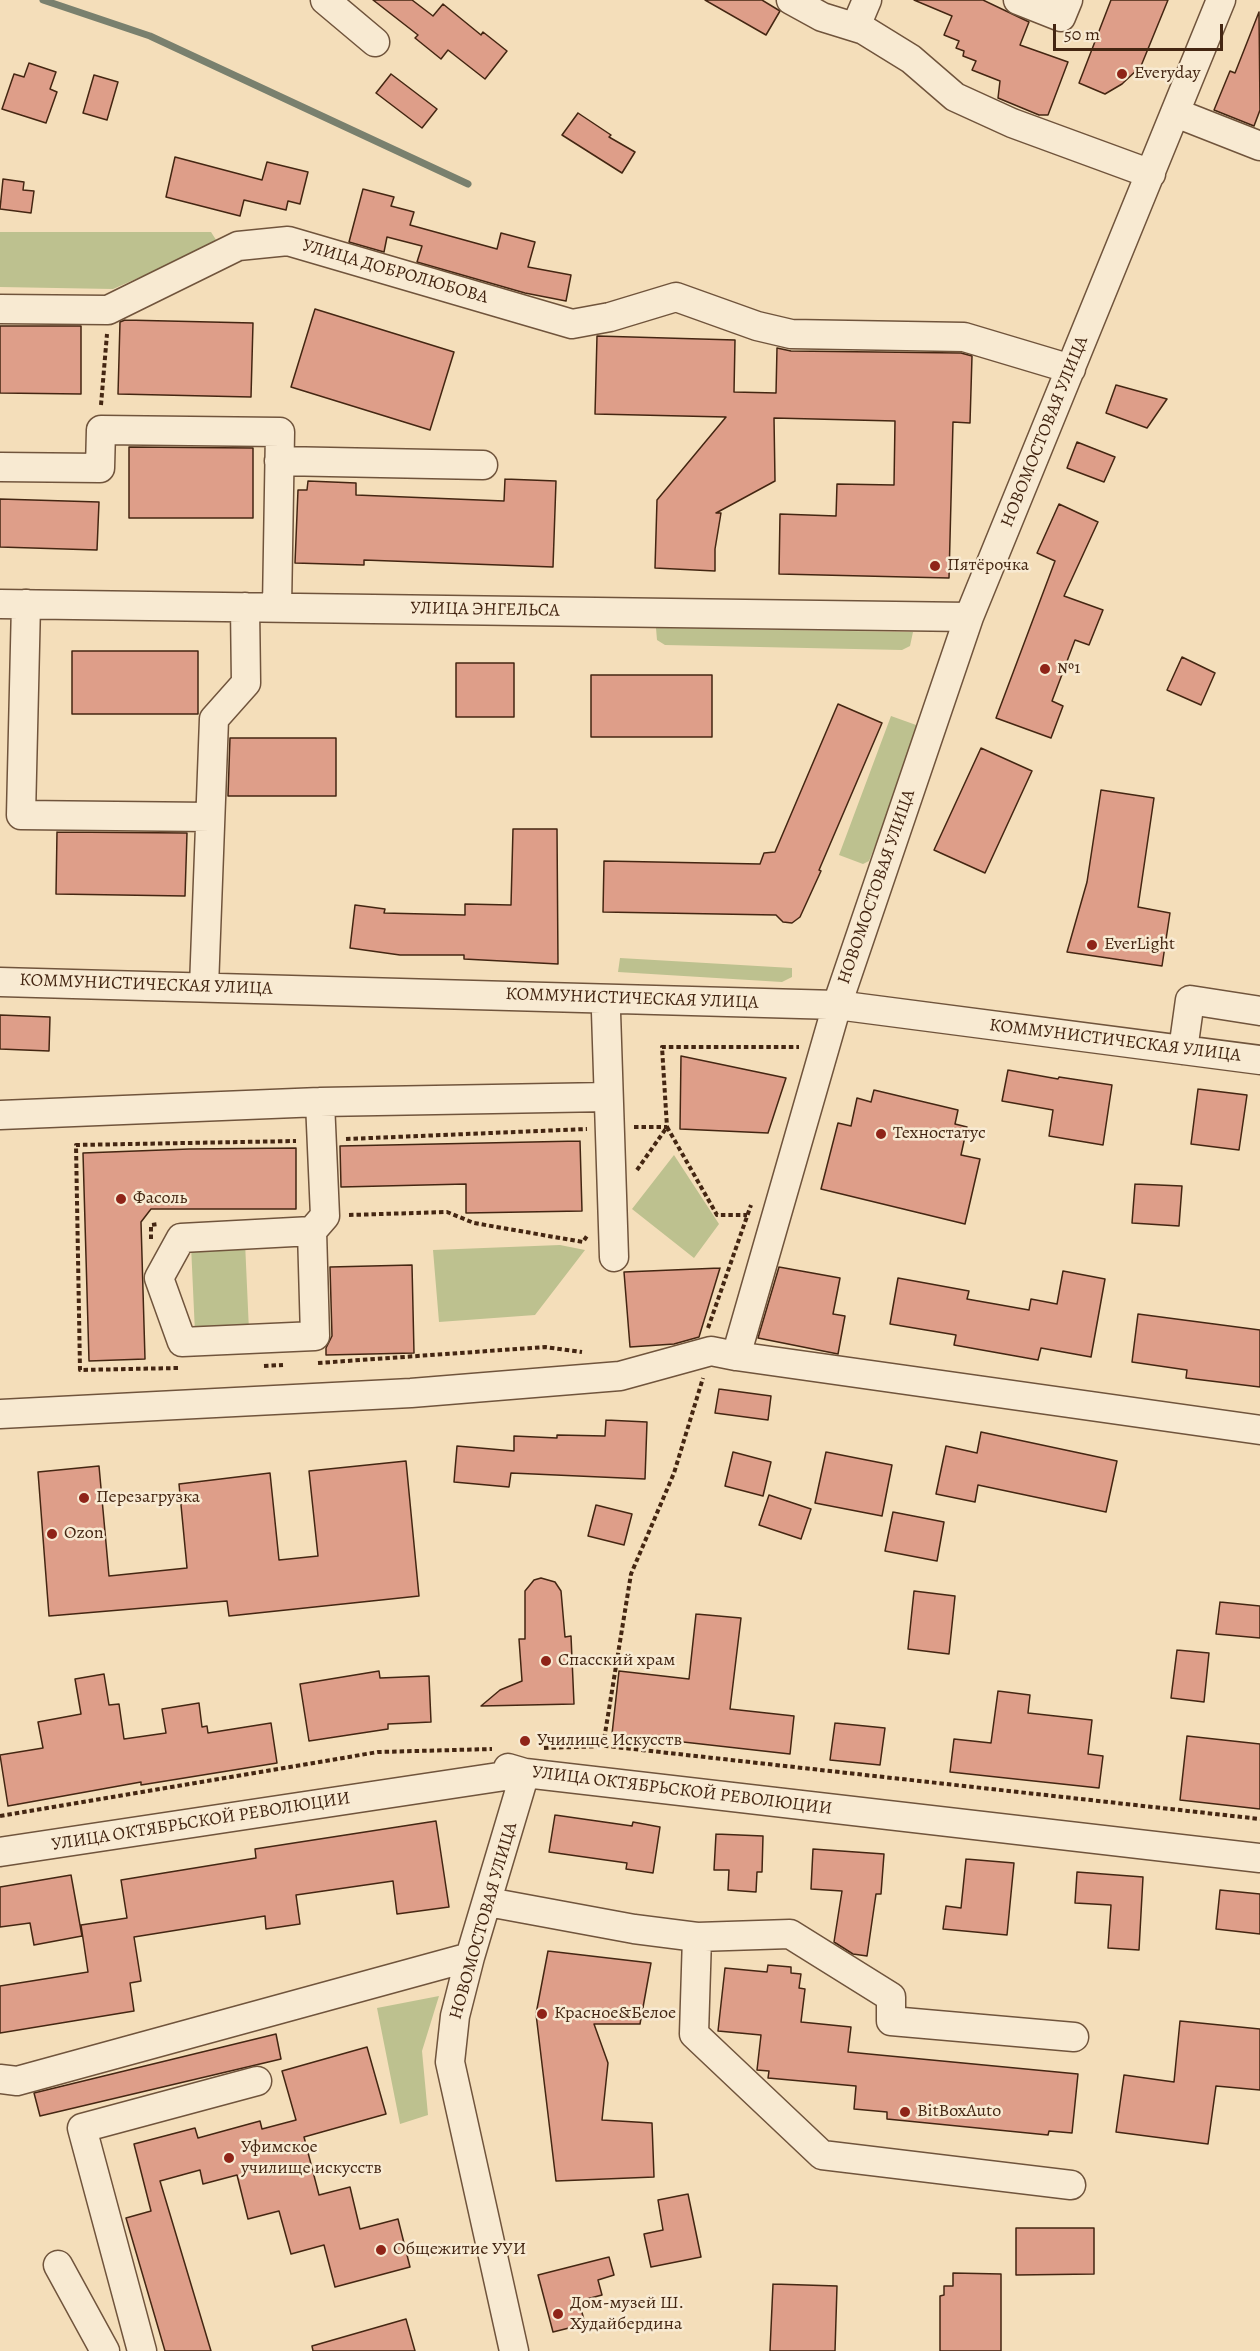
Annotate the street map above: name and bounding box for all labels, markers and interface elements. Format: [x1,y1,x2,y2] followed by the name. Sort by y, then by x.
[1056,12,1226,50] scale bar
[1064,22,1100,46] text: 50 m
[1134,63,1201,85] place label: Everyday
[1115,67,1129,81] marker: Everyday
[299,235,491,309] street label: УЛИЦА ДОБРОЛЮБОВА
[997,333,1093,531] street label: НОВОМОСТОВАЯ УЛИЦА
[947,555,1029,577] place label: Пятёрочка
[928,559,942,573] marker: Пятёрочка
[410,598,560,622] street label: УЛИЦА ЭНГЕЛЬСА
[1057,658,1080,680] place label: №1
[1038,662,1052,676] marker: №1
[834,787,920,987] street label: НОВОМОСТОВАЯ УЛИЦА
[1104,934,1175,956] place label: EverLight
[1085,938,1099,952] marker: EverLight
[19,970,273,1000] street label: КОММУНИСТИЧЕСКАЯ УЛИЦА
[505,984,759,1014] street label: КОММУНИСТИЧЕСКАЯ УЛИЦА
[988,1015,1242,1067] street label: КОММУНИСТИЧЕСКАЯ УЛИЦА
[893,1123,986,1145] place label: Техностатус
[874,1127,888,1141] marker: Техностатус
[133,1188,187,1210] place label: Фасоль
[114,1192,128,1206] marker: Фасоль
[96,1487,200,1509] place label: Перезагрузка
[77,1491,91,1505] marker: Перезагрузка
[64,1523,104,1545] place label: Ozon
[45,1527,59,1541] marker: Ozon
[558,1650,675,1672] place label: Спасский храм
[539,1654,553,1668] marker: Спасский храм
[537,1730,682,1752] place label: Училище Искусств
[518,1734,532,1748] marker: Училище Искусств
[531,1762,833,1820] street label: УЛИЦА ОКТЯБРЬСКОЙ РЕВОЛЮЦИИ
[50,1788,352,1856] street label: УЛИЦА ОКТЯБРЬСКОЙ РЕВОЛЮЦИИ
[445,1820,523,2022] street label: НОВОМОСТОВАЯ УЛИЦА
[554,2003,676,2025] place label: Красное&Белое
[535,2007,549,2021] marker: Красное&Белое
[917,2101,1001,2123] place label: BitBoxAuto
[898,2105,912,2119] marker: BitBoxAuto
[241,2137,382,2180] place label: Уфимское училище искусств
[222,2151,236,2165] marker: Уфимское училище искусств
[393,2239,526,2261] place label: Общежитие УУИ
[374,2243,388,2257] marker: Общежитие УУИ
[570,2293,684,2336] place label: Дом-музей Ш. Худайбердина
[551,2307,565,2321] marker: Дом-музей Ш. Худайбердина

